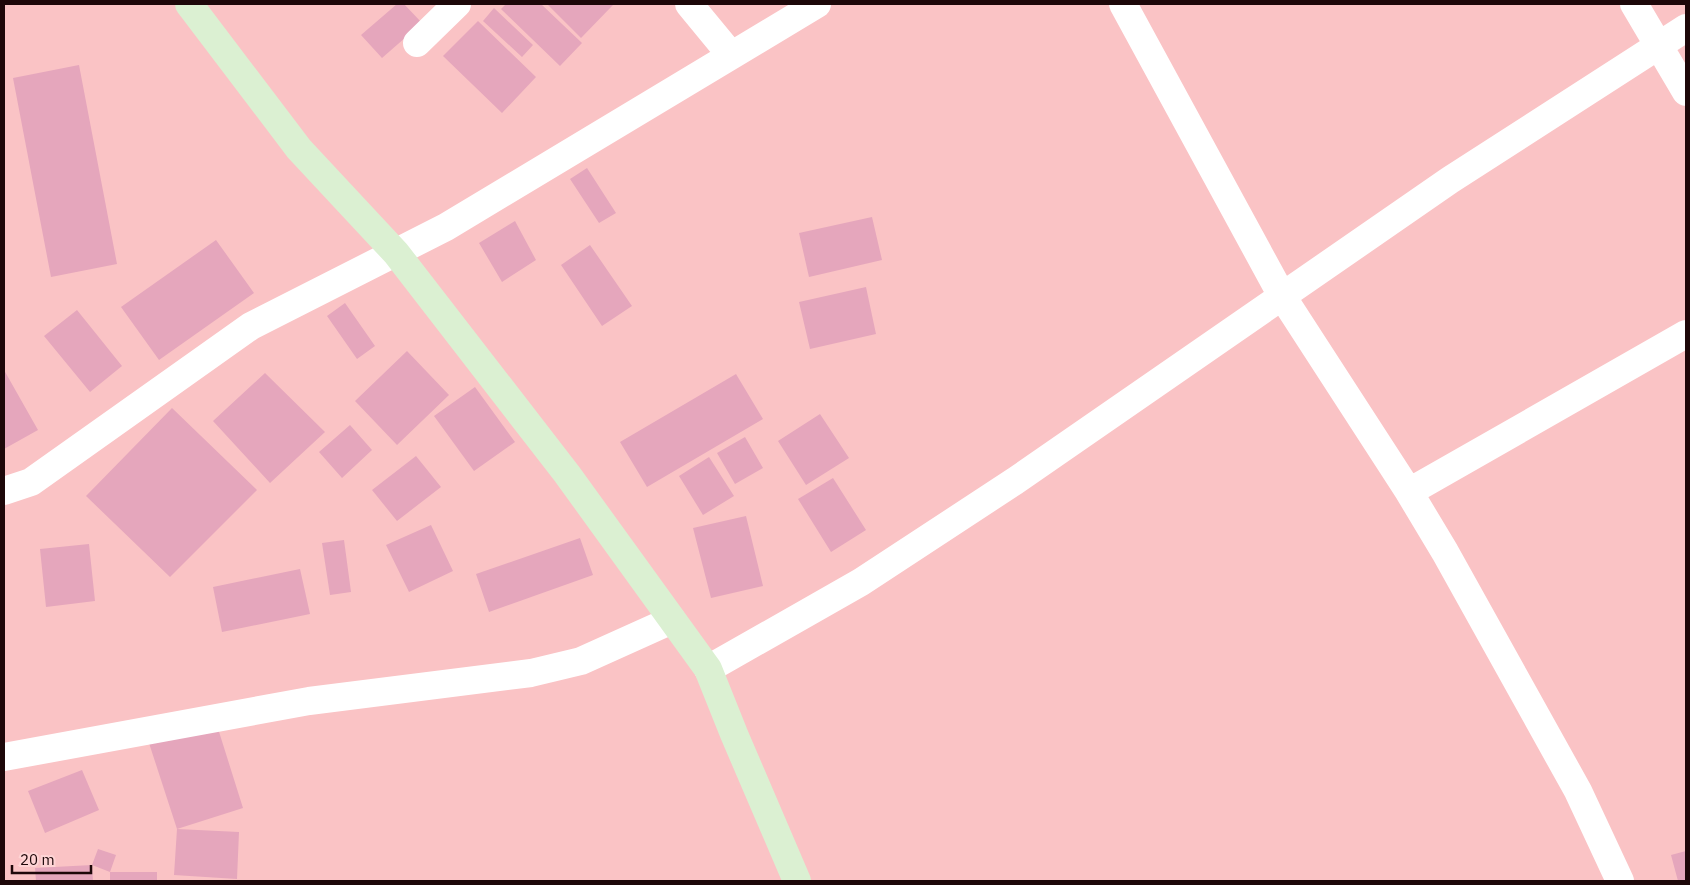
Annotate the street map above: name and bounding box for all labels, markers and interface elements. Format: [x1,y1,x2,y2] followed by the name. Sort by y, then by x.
[12,842,91,874] scale bar
[20,850,55,869] text: 20 m

